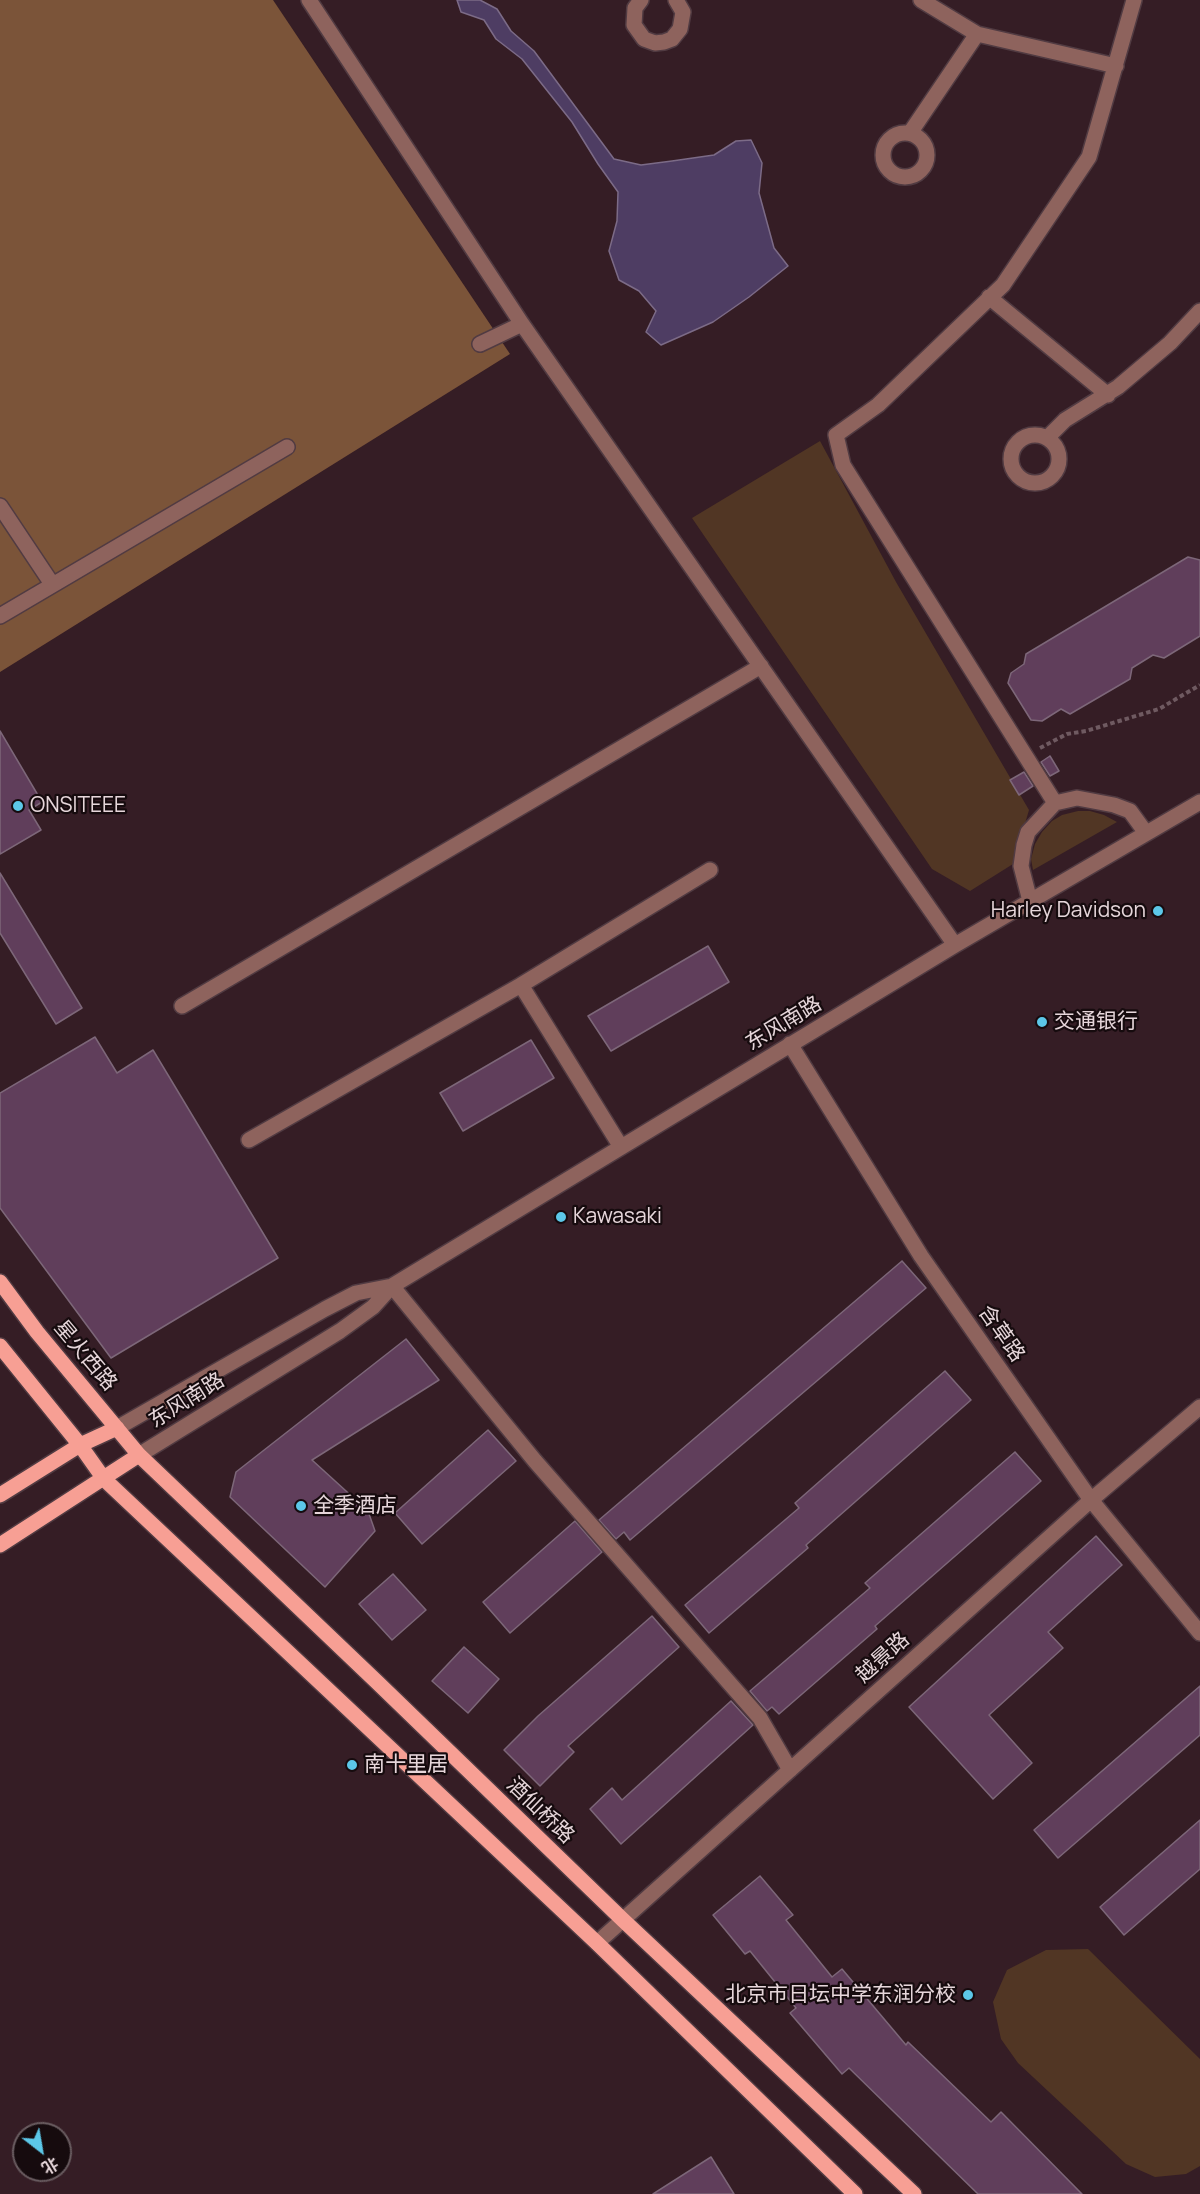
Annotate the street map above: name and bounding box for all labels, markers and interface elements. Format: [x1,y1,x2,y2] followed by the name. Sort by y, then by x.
[30,793,126,819] place label: ONSITEEE
[11,799,25,813] marker: ONSITEEE
[991,898,1146,924] place label: Harley Davidson
[1151,904,1165,918] marker: Harley Davidson
[742,992,826,1056] street label: 东风南路
[1054,1009,1138,1035] place label: 交通银行
[1035,1015,1049,1029] marker: 交通银行
[573,1204,662,1230] place label: Kawasaki
[554,1210,568,1224] marker: Kawasaki
[973,1301,1029,1367] street label: 含草路
[48,1316,122,1396] street label: 星火西路
[145,1368,229,1434] street label: 东风南路
[313,1493,397,1519] place label: 全季酒店
[294,1499,308,1513] marker: 全季酒店
[851,1628,915,1688] street label: 越景路
[364,1752,448,1778] place label: 南十里居
[345,1758,359,1772] marker: 南十里居
[501,1773,579,1849] street label: 酒仙桥路
[725,1982,956,2008] place label: 北京市日坛中学东润分校
[961,1988,975,2002] marker: 北京市日坛中学东润分校
[12,2122,72,2182] north arrow
[38,2152,63,2179] text: 北

